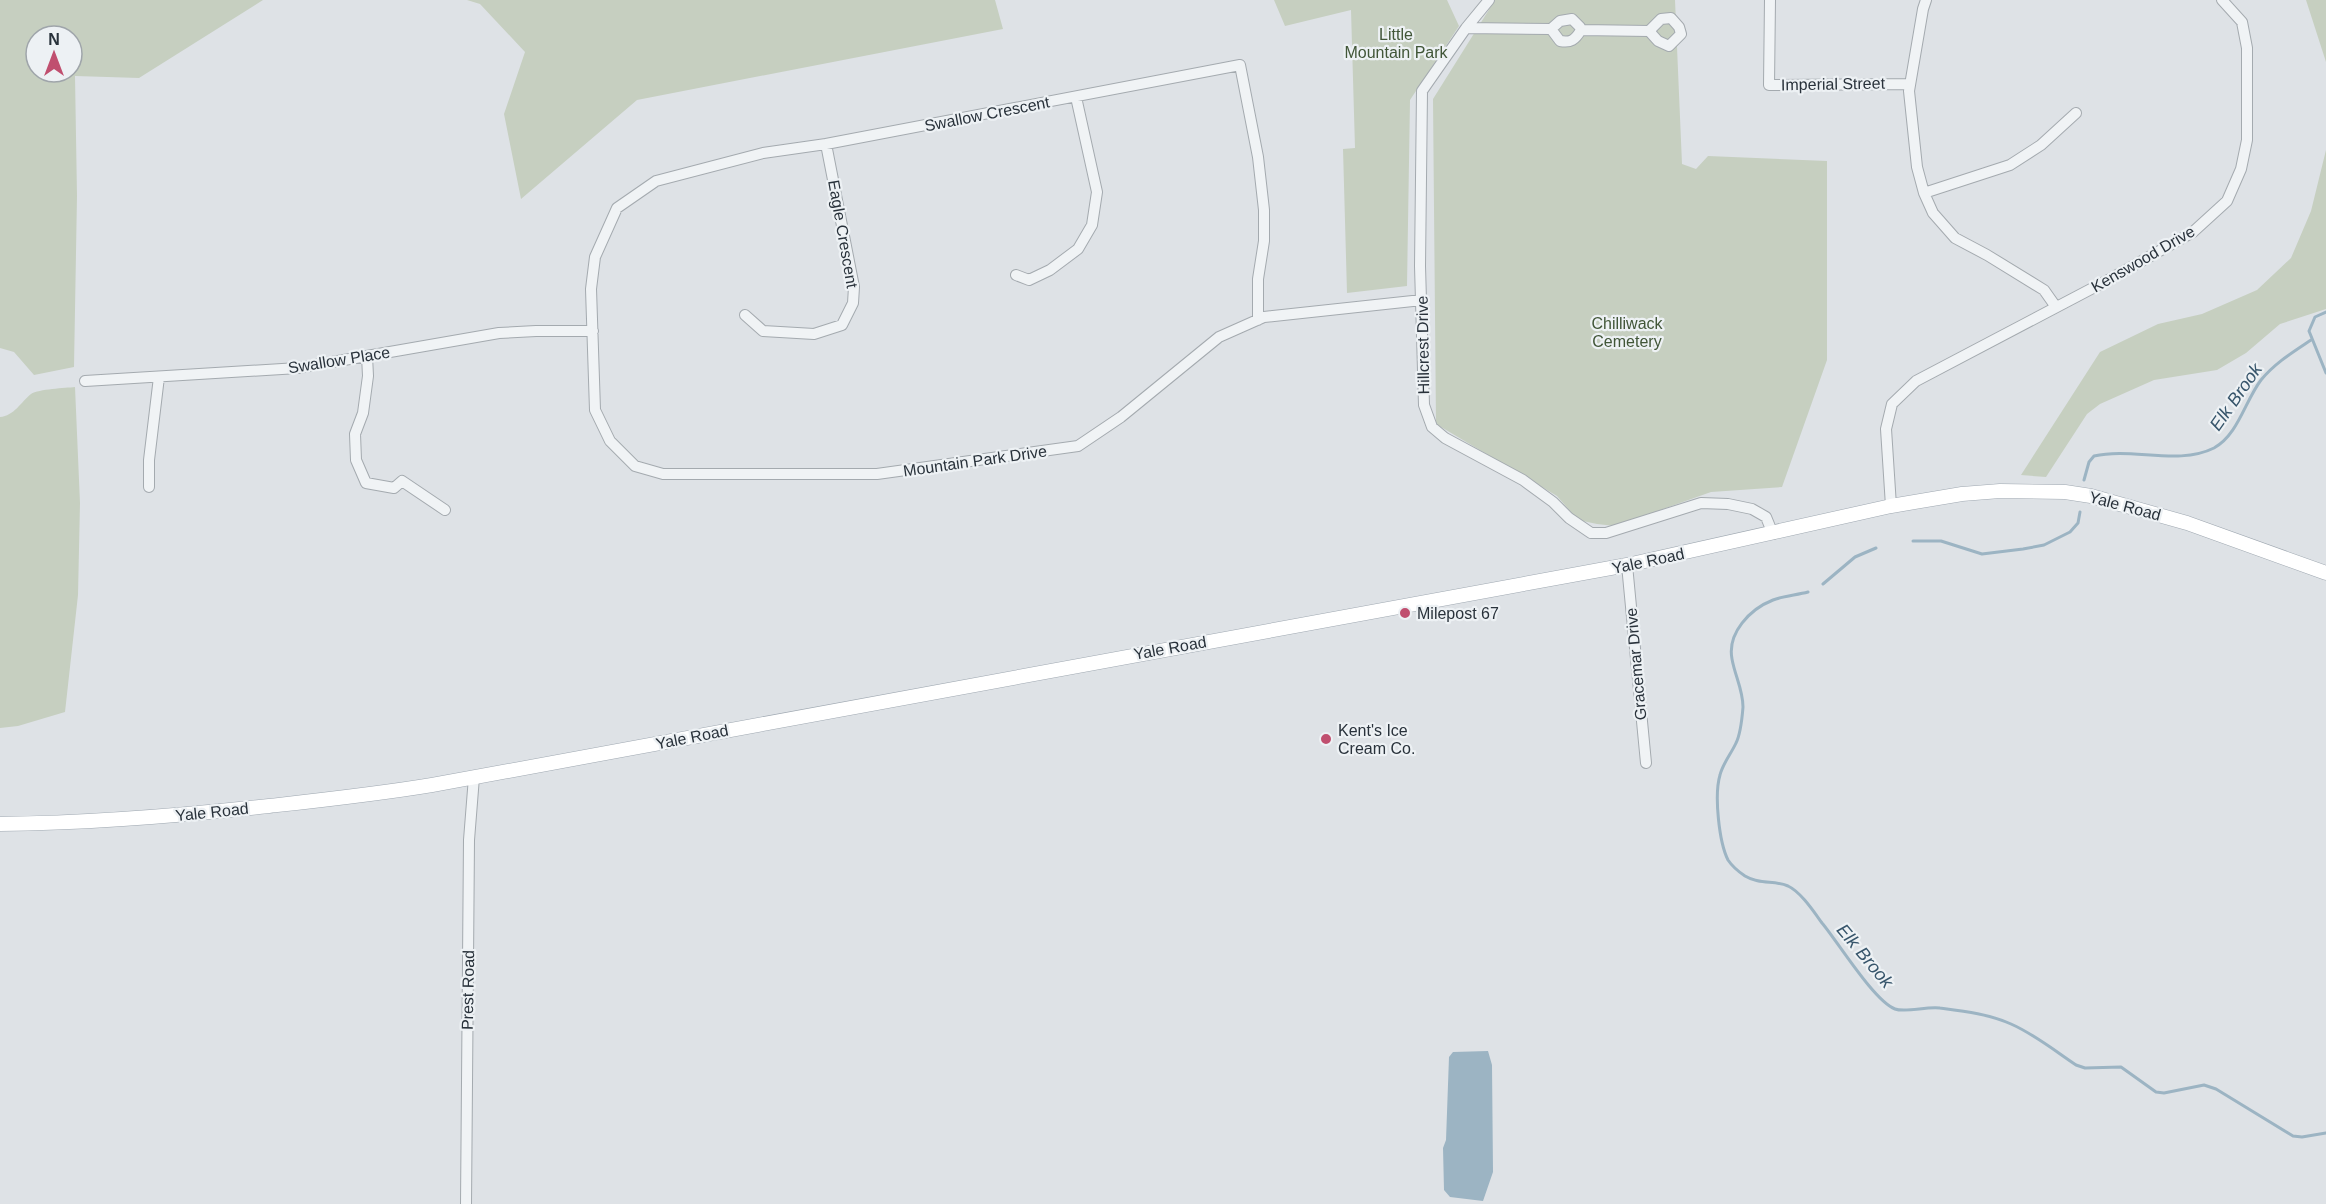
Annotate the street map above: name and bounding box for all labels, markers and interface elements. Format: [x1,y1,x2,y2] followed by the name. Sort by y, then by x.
[24,24,84,84] north arrow
[1344,26,1449,61] park label: Little Mountain Park
[48,31,60,48] text: N
[1781,75,1886,93] street label: Imperial Street
[923,93,1052,134] street label: Swallow Crescent
[825,179,861,290] street label: Eagle Crescent
[2088,222,2198,295] street label: Kenswood Drive
[1414,295,1432,394] street label: Hillcrest Drive
[1591,315,1664,350] park label: Chilliwack Cemetery
[287,344,391,376] street label: Swallow Place
[2206,359,2267,434] water label: Elk Brook
[902,442,1048,480] street label: Mountain Park Drive
[2087,488,2163,524] street label: Yale Road
[1610,545,1686,577] street label: Yale Road
[1417,605,1499,622] place label: Milepost 67
[1398,606,1412,620] marker: Milepost 67
[1623,607,1649,721] street label: Gracemar Drive
[1132,633,1208,663] street label: Yale Road
[654,722,730,752] street label: Yale Road
[1338,722,1415,757] place label: Kent's Ice Cream Co.
[1319,732,1333,746] marker: Kent's Ice Cream Co.
[175,800,249,824] street label: Yale Road
[1833,920,1898,993] water label: Elk Brook
[459,950,477,1030] street label: Prest Road

